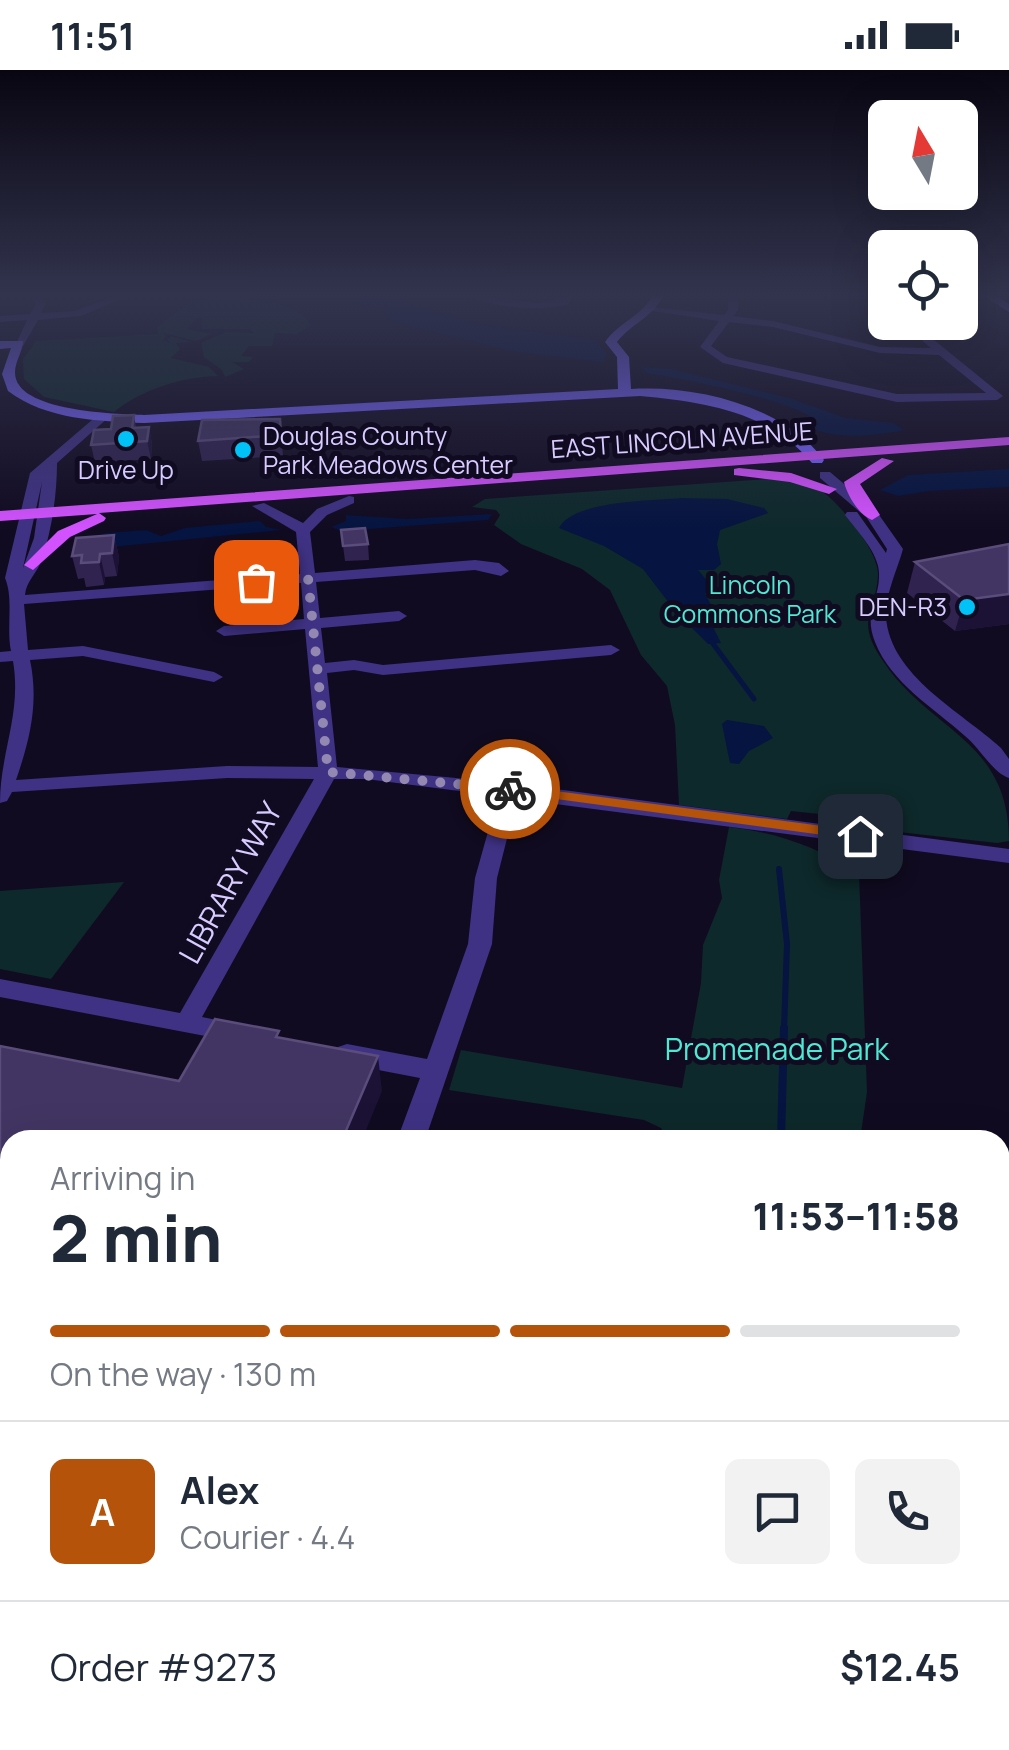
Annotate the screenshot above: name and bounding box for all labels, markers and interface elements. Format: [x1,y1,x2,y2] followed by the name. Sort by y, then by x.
[50,9,135,61] text: 11:51
[868,100,978,210] north arrow
[868,100,978,340] map controls
[868,230,978,340] button: locate
[550,413,814,466] street label: EAST LINCOLN AVENUE
[263,418,513,482] place label: Douglas County Park Meadows Center
[115,428,137,450] marker: Drive Up
[232,439,254,461] marker: Douglas County Park Meadows Center
[78,452,174,487] place label: Drive Up
[214,540,299,625] pin
[229,555,284,610] icon: bag
[664,567,837,631] park label: Lincoln Commons Park
[859,589,947,624] place label: DEN-R3
[956,596,978,618] marker: DEN-R3
[460,739,560,839] courier
[483,762,538,817] icon: bike
[168,794,291,970] street label: LIBRARY WAY
[818,794,903,879] pin
[833,809,888,864] icon: home
[665,1028,890,1069] park label: Promenade Park
[50,1156,195,1200] text: Arriving in
[752,1189,960,1241] text: 11:53–11:58
[50,1193,222,1282] text: 2 min
[50,1352,316,1396] text: On the way · 130 m
[725,1459,830,1564] button: chat
[855,1459,960,1564] button: phone
[180,1463,259,1515] text: Alex
[90,1485,115,1537] text: A
[180,1515,355,1559] text: Courier · 4.4
[50,1640,277,1692] text: Order #9273
[840,1640,960,1692] text: $12.45

